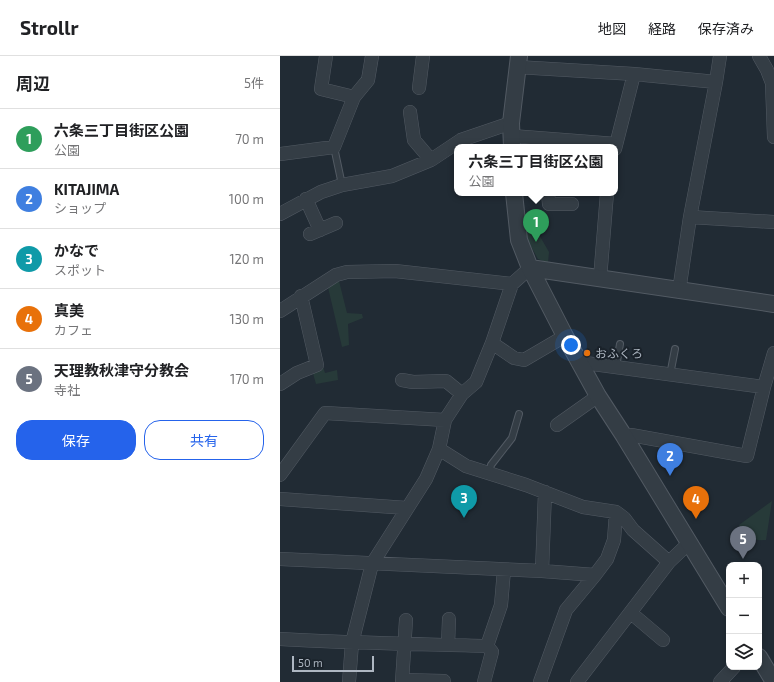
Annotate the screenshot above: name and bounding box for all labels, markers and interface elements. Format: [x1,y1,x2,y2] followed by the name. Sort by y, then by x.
[20,16,79,39] text: Strollr
[598,20,626,37] text: 地図
[648,20,676,37] text: 経路
[698,20,754,37] text: 保存済み
[16,73,50,93] text: 周辺
[244,75,264,91] text: 5件
[54,121,189,139] text: 六条三丁目街区公園
[26,131,32,147] text: 1
[235,131,264,147] text: 70 m
[54,142,80,158] text: 公園
[454,144,618,196] popup
[468,152,604,170] text: 六条三丁目街区公園
[468,173,495,189] text: 公園
[54,180,119,198] text: KITAJIMA
[25,191,33,207] text: 2
[229,191,264,207] text: 100 m
[54,200,106,216] text: ショップ
[523,209,549,242] pin: 1
[54,241,99,259] text: かなで
[25,251,33,267] text: 3
[229,251,264,267] text: 120 m
[54,262,106,278] text: スポット
[54,301,84,319] text: 真美
[25,311,33,327] text: 4
[229,311,264,327] text: 130 m
[54,322,93,338] text: カフェ
[561,335,581,355] your location
[595,346,643,360] place label: おふくろ
[582,348,592,358] marker: おふくろ
[54,361,189,379] text: 天理教秋津守分教会
[25,371,33,387] text: 5
[230,371,264,387] text: 170 m
[54,382,80,398] text: 寺社
[16,420,136,460] button: 保存
[144,420,264,460] button: 共有
[657,443,683,476] pin: 2
[451,485,477,518] pin: 3
[683,486,709,519] pin: 4
[730,526,756,559] pin: 5
[726,562,762,670] map controls
[726,562,762,598] button: +
[726,598,762,634] button: −
[726,634,762,670] button: layers
[292,654,374,673] scale bar
[298,656,323,669] text: 50 m

